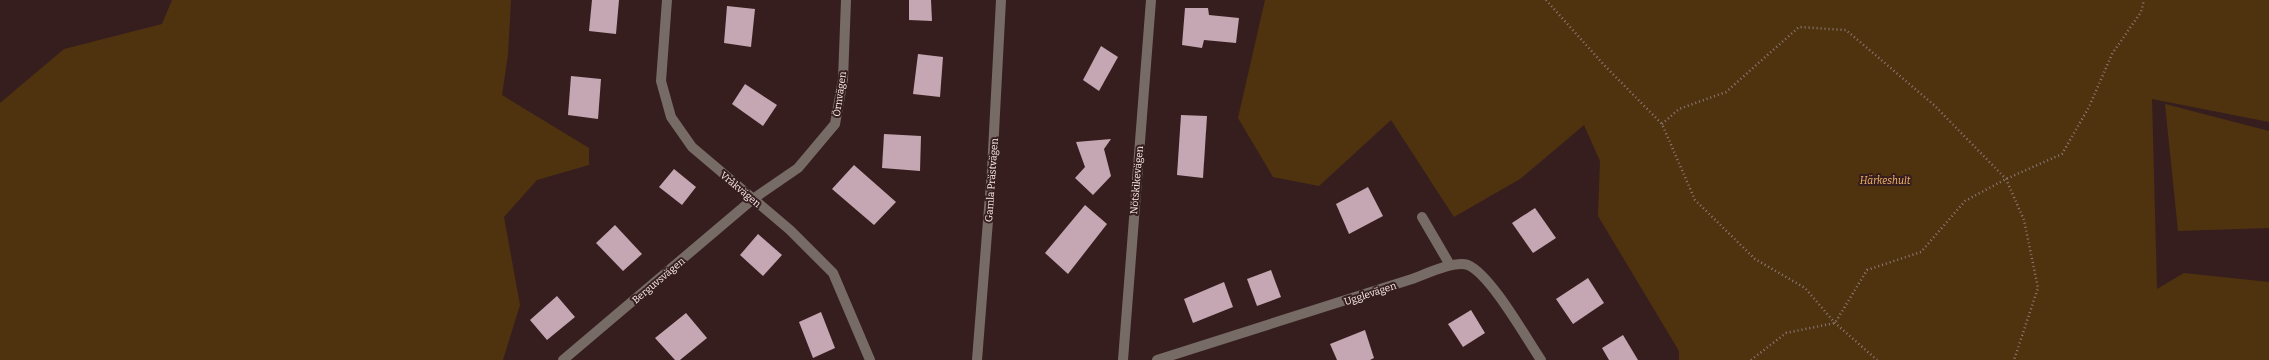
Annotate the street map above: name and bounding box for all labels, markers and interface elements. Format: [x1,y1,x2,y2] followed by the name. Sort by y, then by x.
[830,70,849,117] street label: Örnvägen
[983,137,1001,222] street label: Gamla Prästvägen
[1128,145,1146,215] street label: Nötskikevägen
[718,169,764,211] street label: Vråkvägen
[1860,175,1911,187] park label: Härkeshult
[630,255,688,306] street label: Berguvsvägen
[1343,280,1399,308] street label: Ugglevägen

